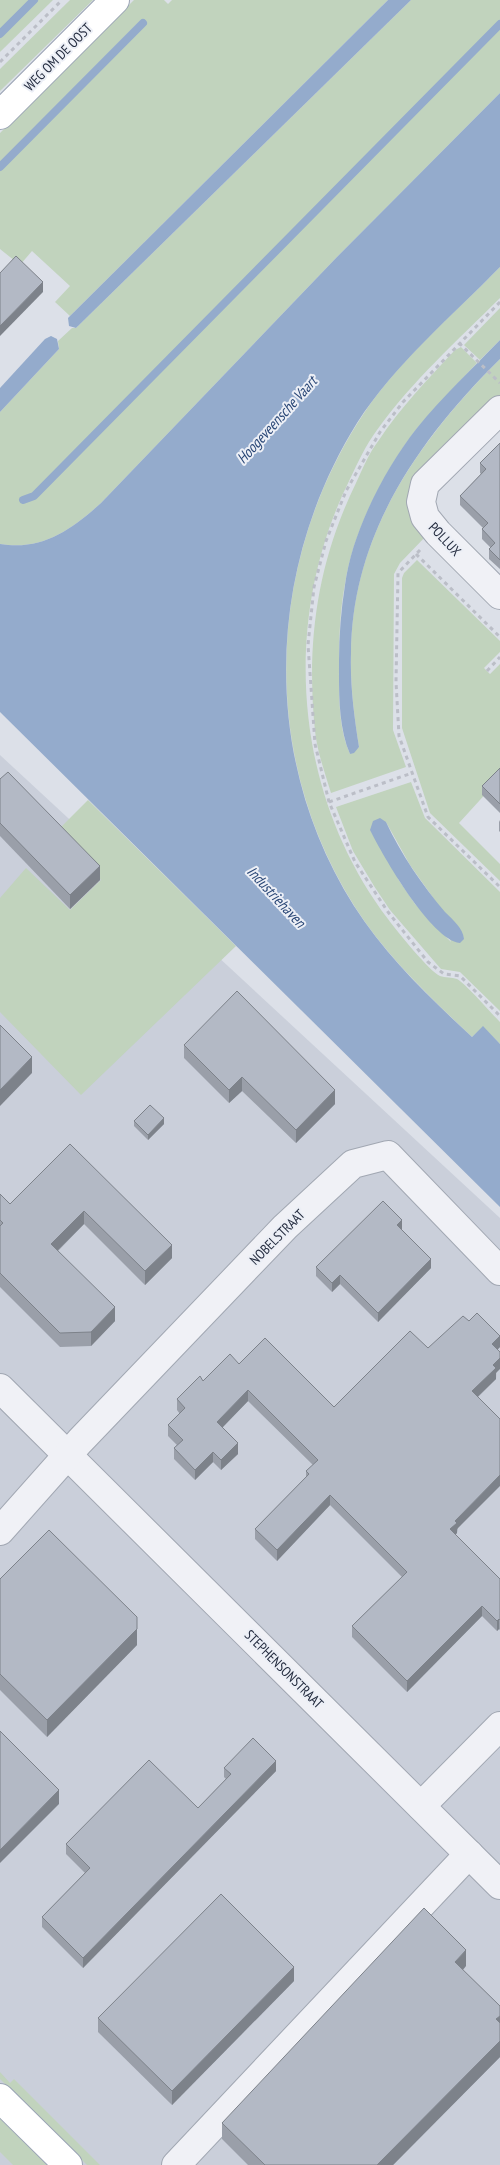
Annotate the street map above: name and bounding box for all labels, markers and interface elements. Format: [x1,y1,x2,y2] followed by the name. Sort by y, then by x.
[20,19,96,95] street label: WEG OM DE OOST
[232,371,322,467] water label: Hoogeveensche Vaart
[425,518,465,560] street label: POLLUX
[243,862,311,932] water label: Industriehaven
[246,1205,309,1268] street label: NOBELSTRAAT
[241,1626,328,1713] street label: STEPHENSONSTRAAT

